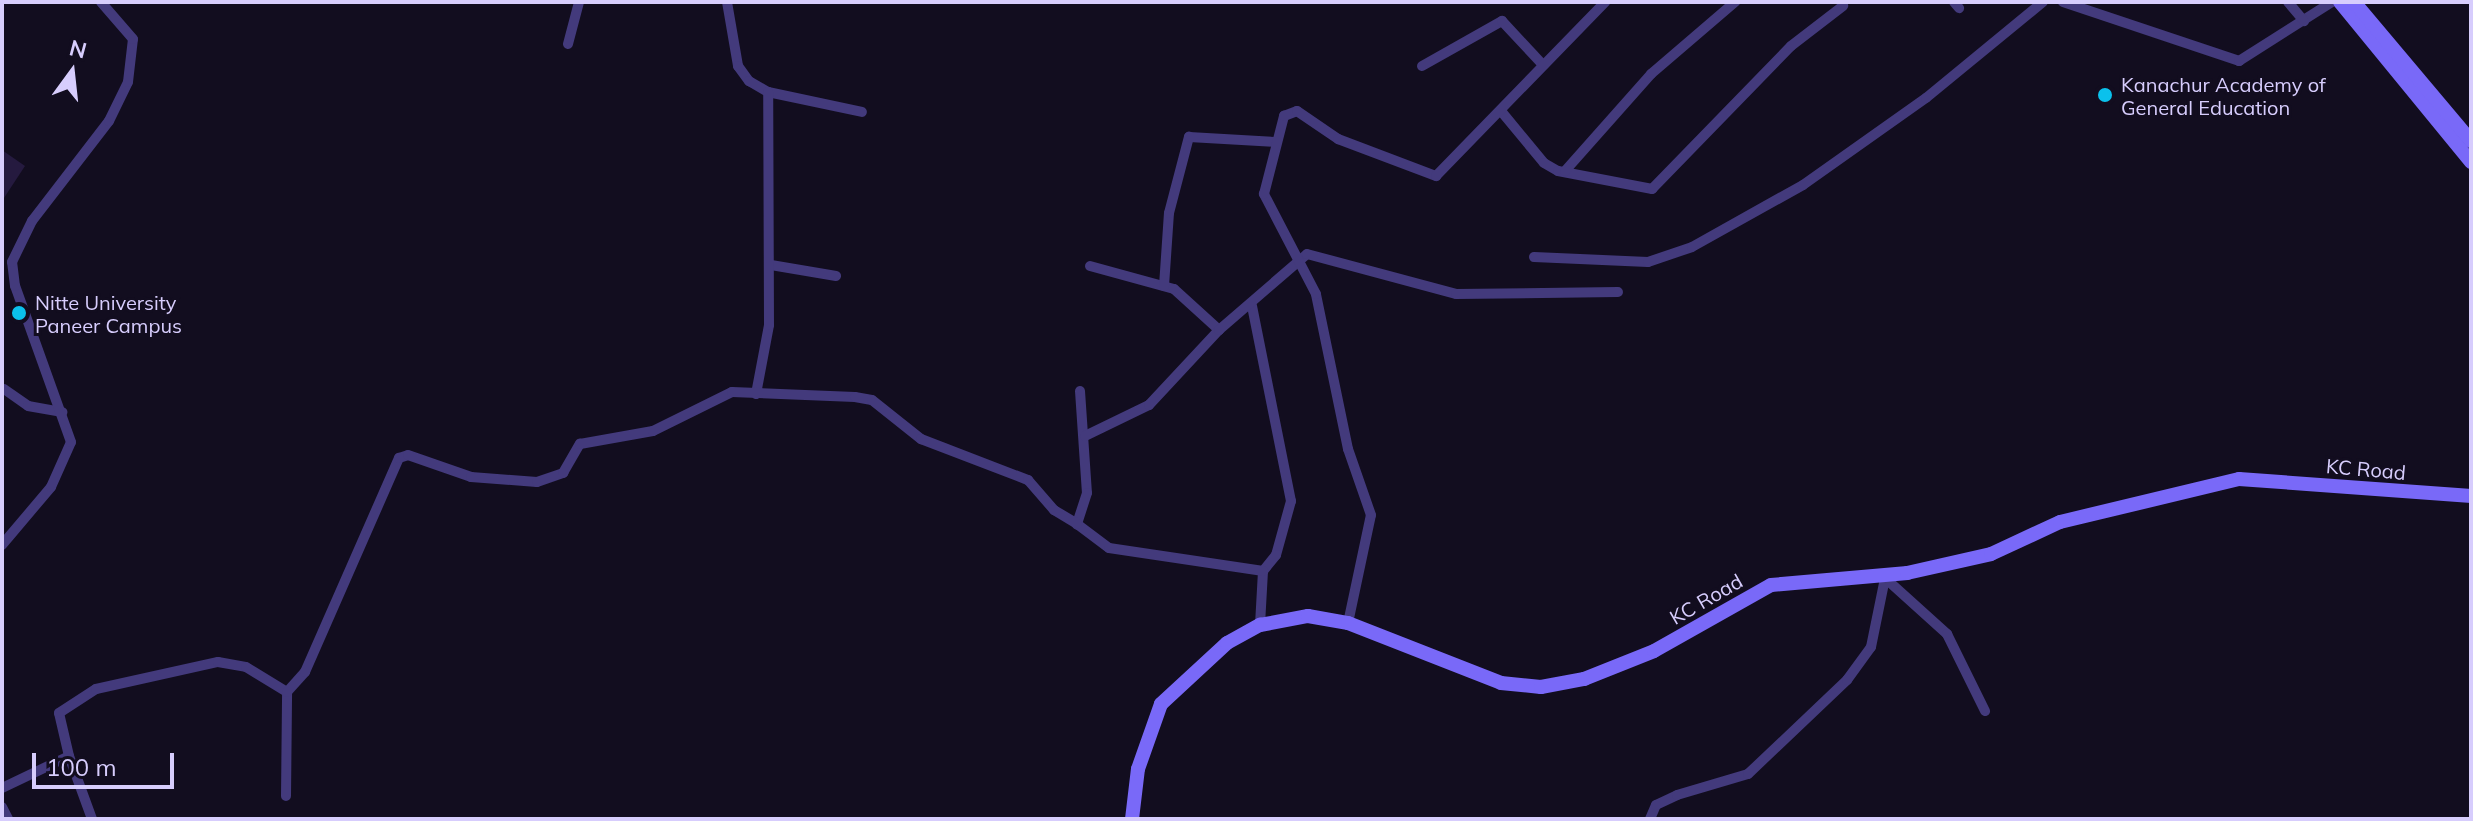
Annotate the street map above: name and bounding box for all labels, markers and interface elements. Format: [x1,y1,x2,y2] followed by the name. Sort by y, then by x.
[32,32,112,112] north arrow
[67,33,90,64] text: N
[2121,72,2326,119] place label: Kanachur Academy of General Education
[2096,86,2114,104] marker: Kanachur Academy of General Education
[35,290,182,337] place label: Nitte University Paneer Campus
[10,304,28,322] marker: Nitte University Paneer Campus
[2325,454,2407,484] street label: KC Road
[1665,569,1747,629] street label: KC Road
[36,737,178,787] scale bar
[46,752,117,782] text: 100 m

